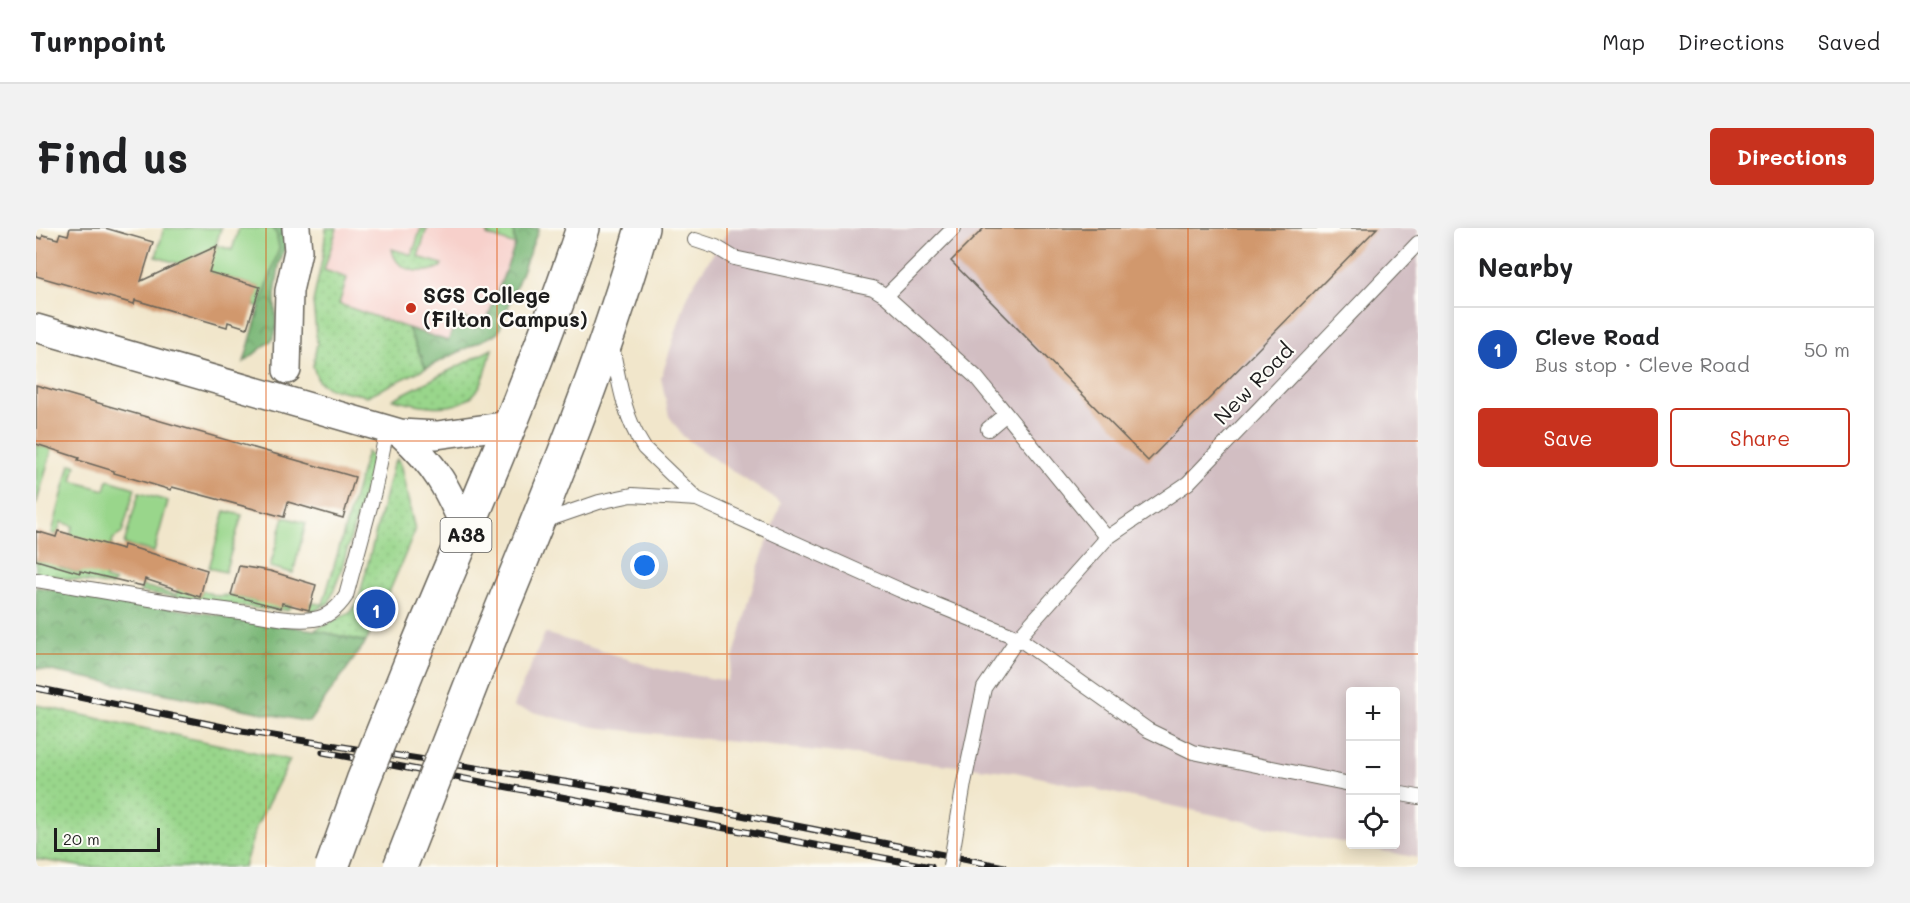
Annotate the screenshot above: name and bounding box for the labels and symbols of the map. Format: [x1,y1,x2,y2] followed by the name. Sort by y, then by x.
[423,281,588,332] place label: SGS College (Filton Campus)
[404,301,418,315] marker: SGS College (Filton Campus)
[1207,336,1299,430] street label: New Road
[440,518,492,552] road number: A38
[630,551,659,580] your location
[356,586,396,632] pin: 1
[54,825,160,852] scale bar

